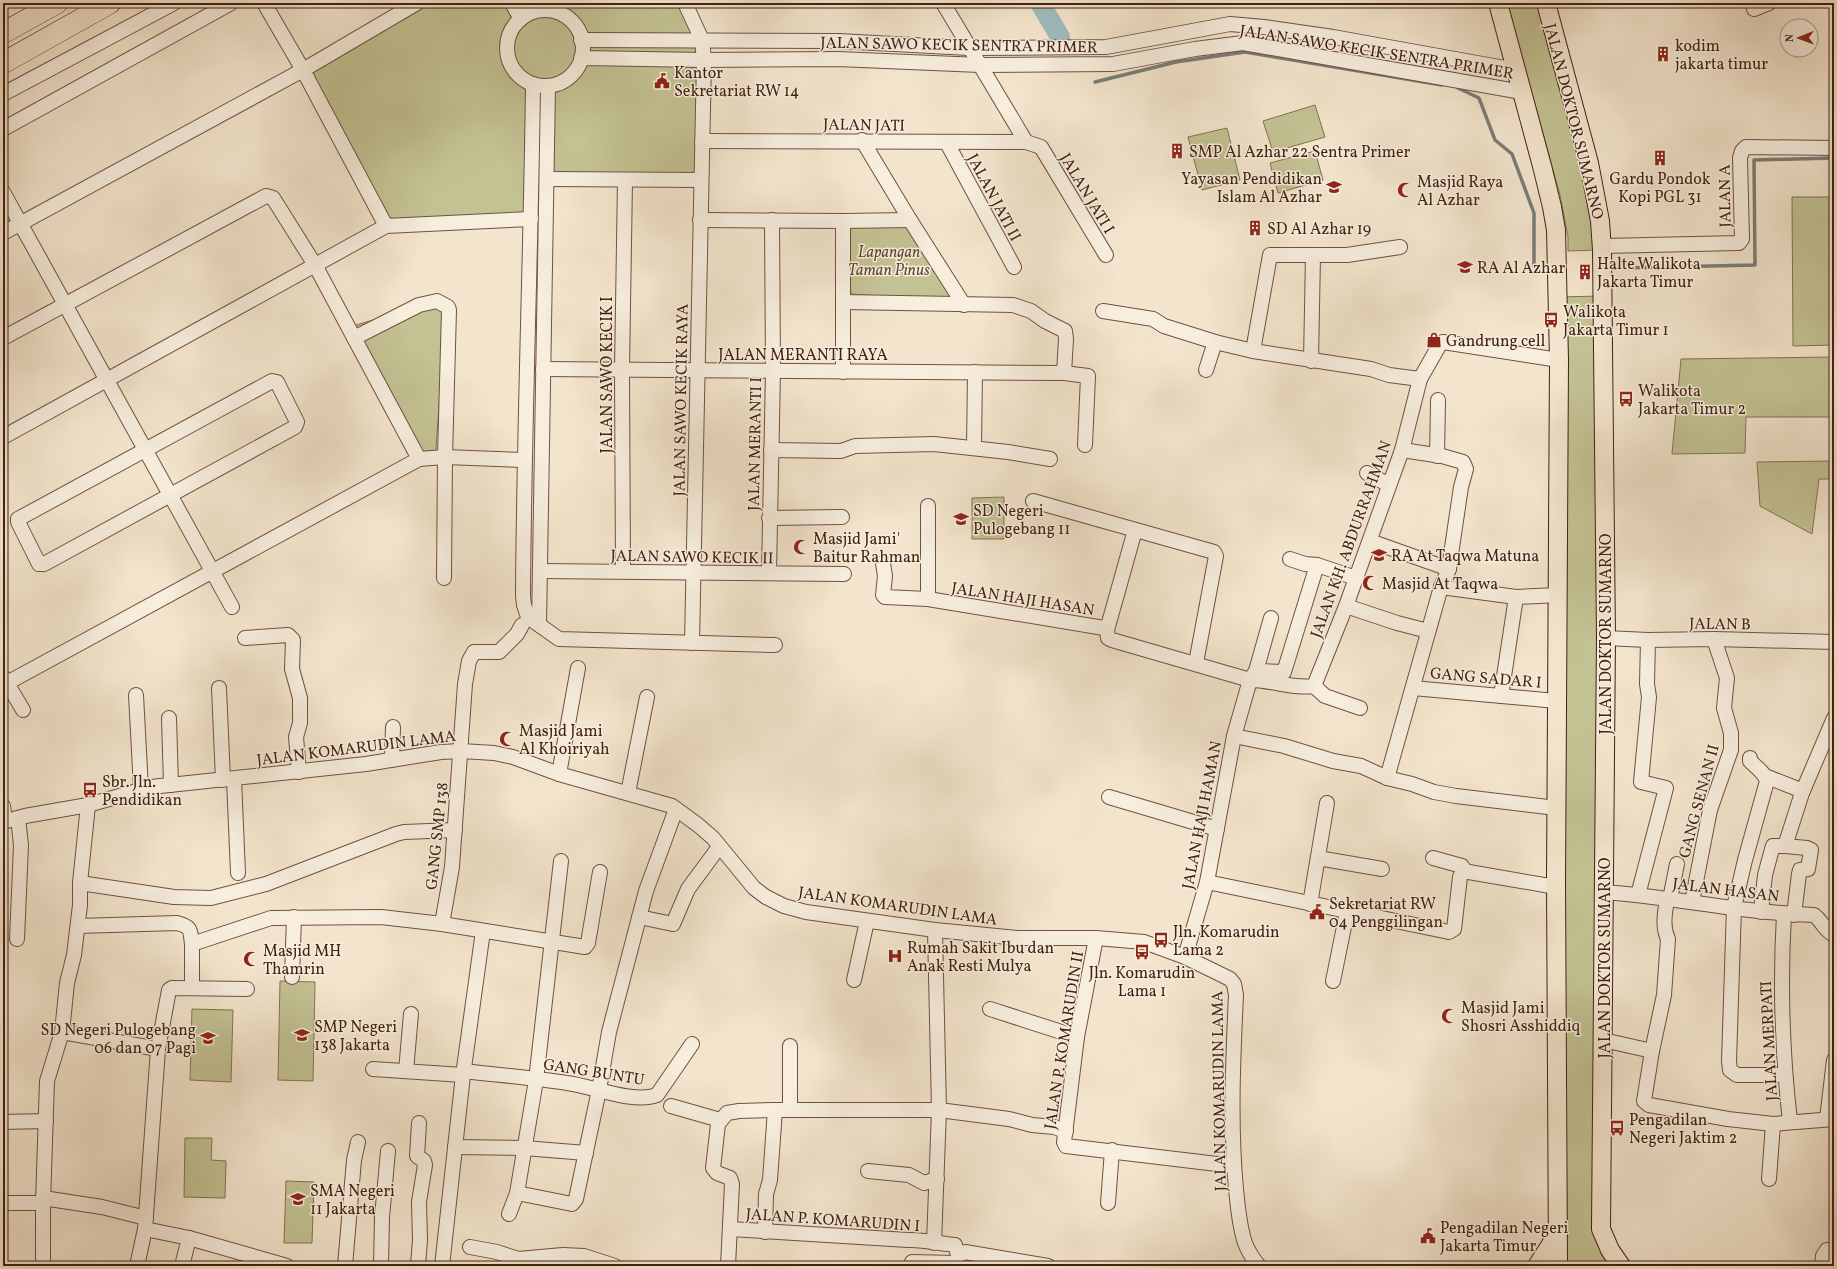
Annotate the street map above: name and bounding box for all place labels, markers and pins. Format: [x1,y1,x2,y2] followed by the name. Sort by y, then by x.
[1675,36,1768,76] place label: kodim jakarta timur
[1654,45,1672,63] building icon: kodim jakarta timur
[674,63,799,103] place label: Kantor Sekretariat RW 14
[653,72,671,90] public building icon: Kantor Sekretariat RW 14
[1168,142,1186,160] building icon: SMP Al Azhar 22 Sentra Primer
[1189,142,1411,164] place label: SMP Al Azhar 22 Sentra Primer
[1651,149,1669,167] building icon: Gardu Pondok Kopi PGL 31
[1181,169,1322,209] place label: Yayasan Pendidikan Islam Al Azhar
[1610,169,1711,209] place label: Gardu Pondok Kopi PGL 31
[1417,172,1503,212] place label: Masjid Raya Al Azhar
[1325,178,1343,196] school or university icon: Yayasan Pendidikan Islam Al Azhar
[1396,181,1414,199] mosque icon: Masjid Raya Al Azhar
[1246,219,1264,237] building icon: SD Al Azhar 19
[1267,219,1371,241] place label: SD Al Azhar 19
[1597,254,1701,294] place label: Halte Walikota Jakarta Timur
[1456,258,1474,276] school or university icon: RA Al Azhar
[1477,258,1565,280] place label: RA Al Azhar
[1576,263,1594,281] building icon: Halte Walikota Jakarta Timur
[1563,302,1669,342] place label: Walikota Jakarta Timur 1
[1542,311,1560,329] bus stop icon: Walikota Jakarta Timur 1
[1425,331,1443,349] shop icon: Gandrung cell
[1446,331,1545,353] place label: Gandrung cell
[1638,381,1746,421] place label: Walikota Jakarta Timur 2
[1617,390,1635,408] bus stop icon: Walikota Jakarta Timur 2
[973,501,1070,541] place label: SD Negeri Pulogebang 11
[952,510,970,528] school or university icon: SD Negeri Pulogebang 11
[813,529,920,569] place label: Masjid Jami' Baitur Rahman
[792,538,810,556] mosque icon: Masjid Jami' Baitur Rahman
[1370,546,1388,564] school or university icon: RA At Taqwa Matuna
[1391,546,1539,568] place label: RA At Taqwa Matuna
[1361,574,1379,592] mosque icon: Masjid At Taqwa
[1382,574,1498,596] place label: Masjid At Taqwa
[519,721,610,761] place label: Masjid Jami Al Khoiriyah
[498,730,516,748] mosque icon: Masjid Jami Al Khoiriyah
[102,772,182,812] place label: Sbr. Jln. Pendidikan
[81,781,99,799] bus stop icon: Sbr. Jln. Pendidikan
[1329,894,1443,934] place label: Sekretariat RW 04 Penggilingan
[1308,903,1326,921] public building icon: Sekretariat RW 04 Penggilingan
[1173,922,1280,962] place label: Jln. Komarudin Lama 2
[1152,931,1170,949] bus stop icon: Jln. Komarudin Lama 2
[907,938,1054,978] place label: Rumah Sakit Ibu dan Anak Resti Mulya
[263,941,341,981] place label: Masjid MH Thamrin
[1133,943,1151,961] bus stop icon: Jln. Komarudin Lama 1
[886,947,904,965] hospital icon: Rumah Sakit Ibu dan Anak Resti Mulya
[242,950,260,968] mosque icon: Masjid MH Thamrin
[1089,963,1195,1003] place label: Jln. Komarudin Lama 1
[1461,998,1581,1038] place label: Masjid Jami Shosri Asshiddiq
[1440,1007,1458,1025] mosque icon: Masjid Jami Shosri Asshiddiq
[314,1017,397,1057] place label: SMP Negeri 138 Jakarta
[41,1020,196,1060] place label: SD Negeri Pulogebang 06 dan 07 Pagi
[293,1026,311,1044] school or university icon: SMP Negeri 138 Jakarta
[199,1029,217,1047] school or university icon: SD Negeri Pulogebang 06 dan 07 Pagi
[1629,1110,1737,1150] place label: Pengadilan Negeri Jaktim 2
[1608,1119,1626,1137] bus stop icon: Pengadilan Negeri Jaktim 2
[310,1181,395,1221] place label: SMA Negeri 11 Jakarta
[289,1190,307,1208] school or university icon: SMA Negeri 11 Jakarta
[1440,1218,1569,1258] place label: Pengadilan Negeri Jakarta Timur
[1419,1227,1437,1245] public building icon: Pengadilan Negeri Jakarta Timur

